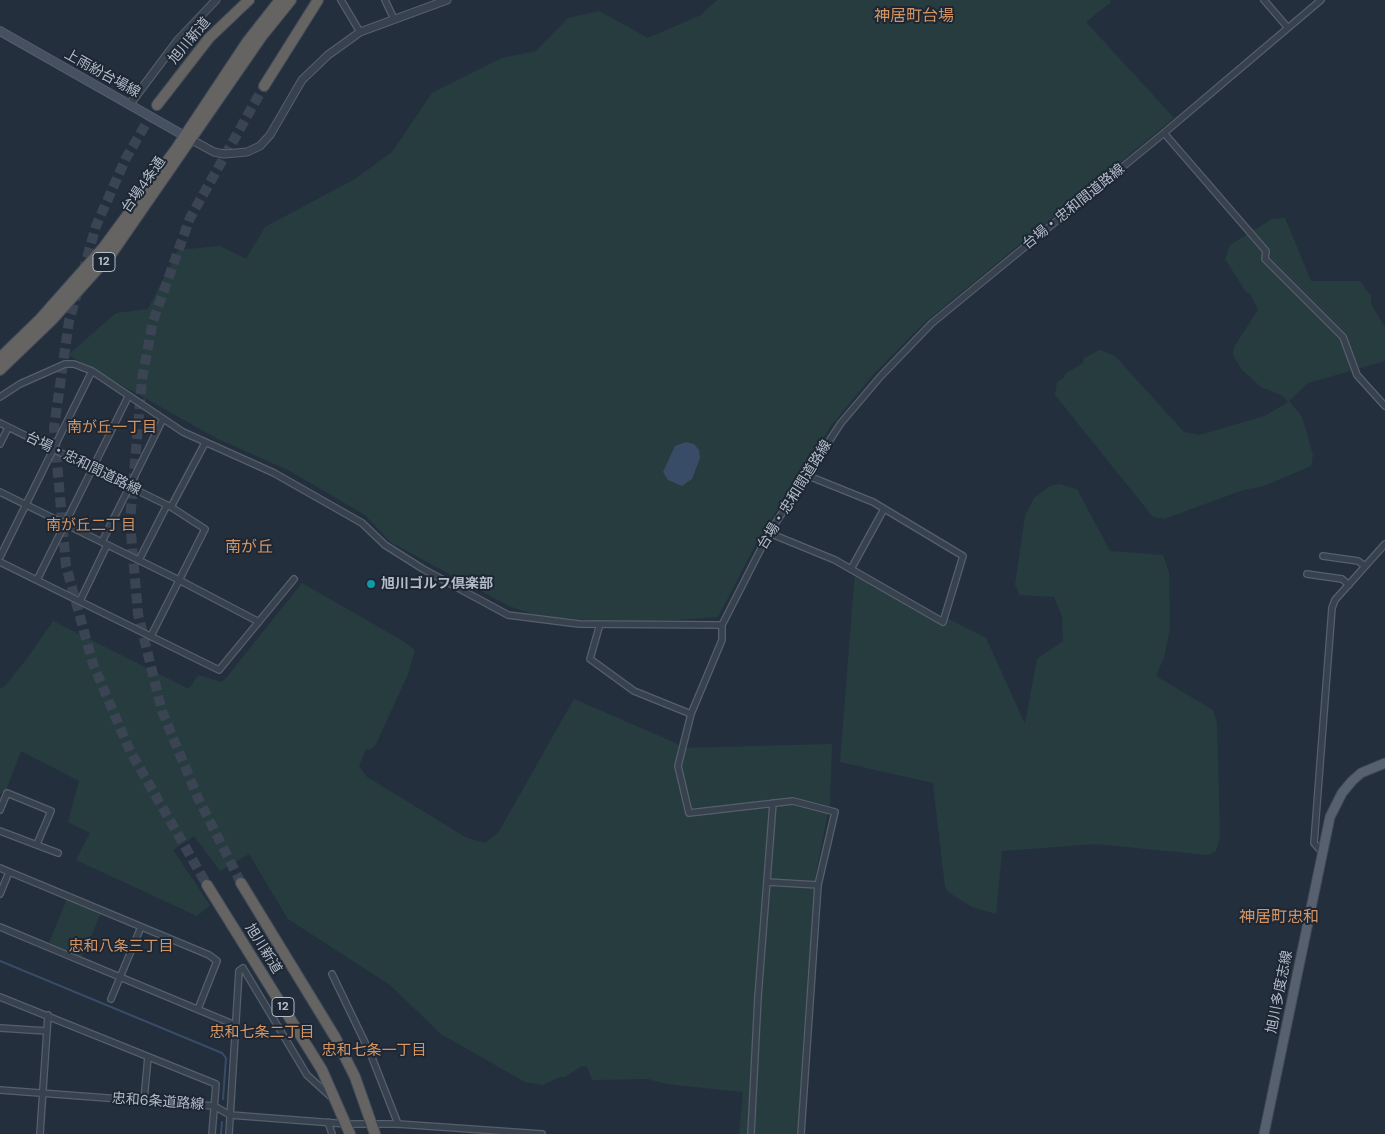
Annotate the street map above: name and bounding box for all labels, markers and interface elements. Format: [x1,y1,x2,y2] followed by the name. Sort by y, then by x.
[874,7,954,27] district label: 神居町台場
[166,14,214,68] street label: 旭川新道
[61,46,143,102] street label: 上雨紛台場線
[119,154,169,216] street label: 台場4条通
[1020,161,1128,253] street label: 台場・忠和間道路線
[93,252,115,272] road number: 12
[67,419,157,437] district label: 南が丘一丁目
[23,429,143,499] street label: 台場・忠和間道路線
[754,437,836,553] street label: 台場・忠和間道路線
[46,517,136,535] district label: 南が丘二丁目
[225,538,273,558] district label: 南が丘
[381,576,493,592] place label: 旭川ゴルフ倶楽部
[365,578,377,590] marker: 旭川ゴルフ倶楽部
[1239,908,1319,928] district label: 神居町忠和
[241,921,285,977] street label: 旭川新道
[69,938,173,956] district label: 忠和八条三丁目
[1264,949,1296,1035] street label: 旭川多度志線
[272,998,294,1016] road number: 12
[210,1024,314,1042] district label: 忠和七条二丁目
[322,1042,426,1060] district label: 忠和七条一丁目
[111,1090,205,1114] street label: 忠和6条道路線

